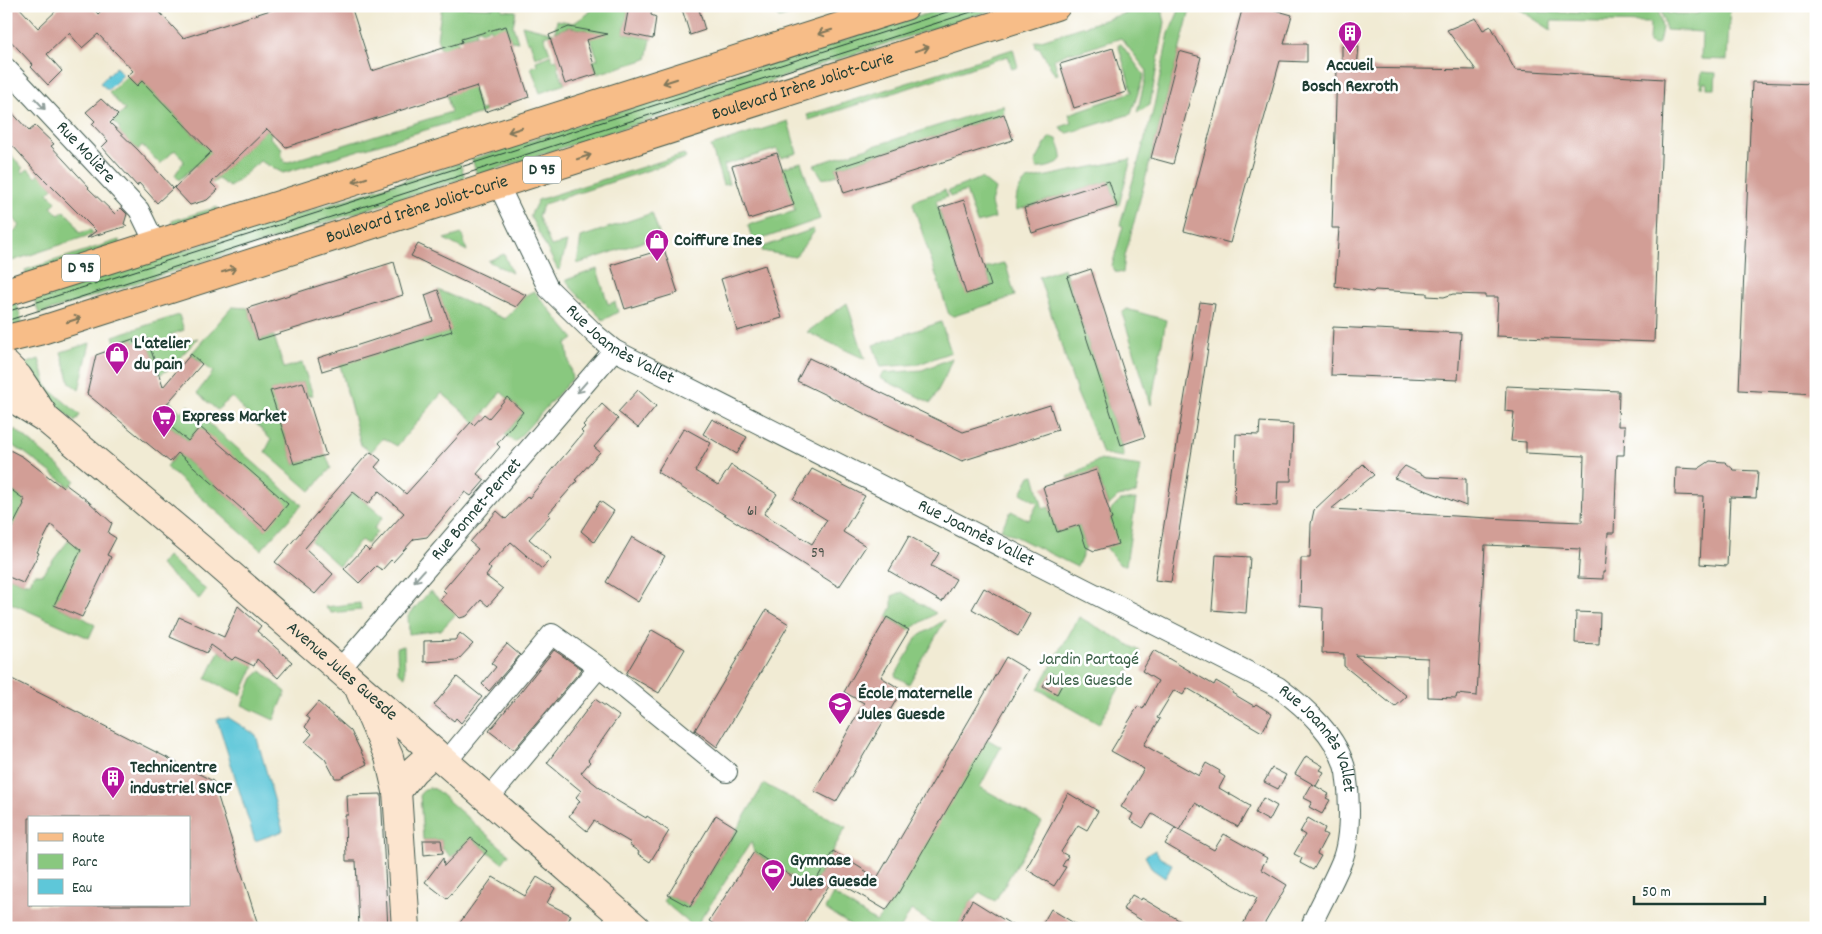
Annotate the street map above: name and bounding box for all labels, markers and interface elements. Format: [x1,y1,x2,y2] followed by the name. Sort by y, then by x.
[1337,20,1363,54] building icon: Accueil Bosch Rexroth
[817,27,833,37] one-way arrow
[914,43,930,53] one-way arrow
[709,46,897,128] street label: Boulevard Irène Joliot-Curie
[1302,54,1398,100] place label: Accueil Bosch Rexroth
[662,76,678,86] one-way arrow
[34,97,46,110] one-way arrow
[50,116,121,189] street label: Rue Molière
[508,126,523,135] one-way arrow
[576,151,592,161] one-way arrow
[523,156,561,184] road number: D 95
[323,169,511,251] street label: Boulevard Irène Joliot-Curie
[353,175,369,185] one-way arrow
[644,228,670,262] shop icon: Coiffure Ines
[674,229,763,254] place label: Coiffure Ines
[62,254,100,282] road number: D 95
[221,264,237,274] one-way arrow
[560,299,679,391] street label: Rue Joannès Vallet
[66,314,82,324] one-way arrow
[134,332,190,378] place label: L'atelier du pain
[104,341,130,375] shop icon: L'atelier du pain
[576,380,587,393] one-way arrow
[151,404,177,438] supermarket icon: Express Market
[182,405,287,430] place label: Express Market
[426,453,528,566] street label: Rue Bonnet-Pernet
[913,494,1039,574] street label: Rue Joannès Vallet
[747,501,757,523] house number: 61
[811,543,825,565] house number: 59
[413,570,425,583] one-way arrow
[281,616,403,727] street label: Avenue Jules Guesde
[1039,648,1139,694] park label: Jardin Partagé Jules Guesde
[1273,679,1361,794] street label: Rue Joannès Vallet
[858,682,973,728] place label: École maternelle Jules Guesde
[827,691,853,725] school or university icon: École maternelle Jules Guesde
[130,756,233,802] place label: Technicentre industriel SNCF
[100,765,126,799] building icon: Technicentre industriel SNCF
[28,816,190,906] legend
[72,828,105,850] text: Route
[790,849,877,895] place label: Gymnase Jules Guesde
[72,852,97,874] text: Parc
[760,858,786,892] sports icon: Gymnase Jules Guesde
[1634,874,1766,906] scale bar
[72,878,92,900] text: Eau
[1642,882,1671,904] text: 50 m

